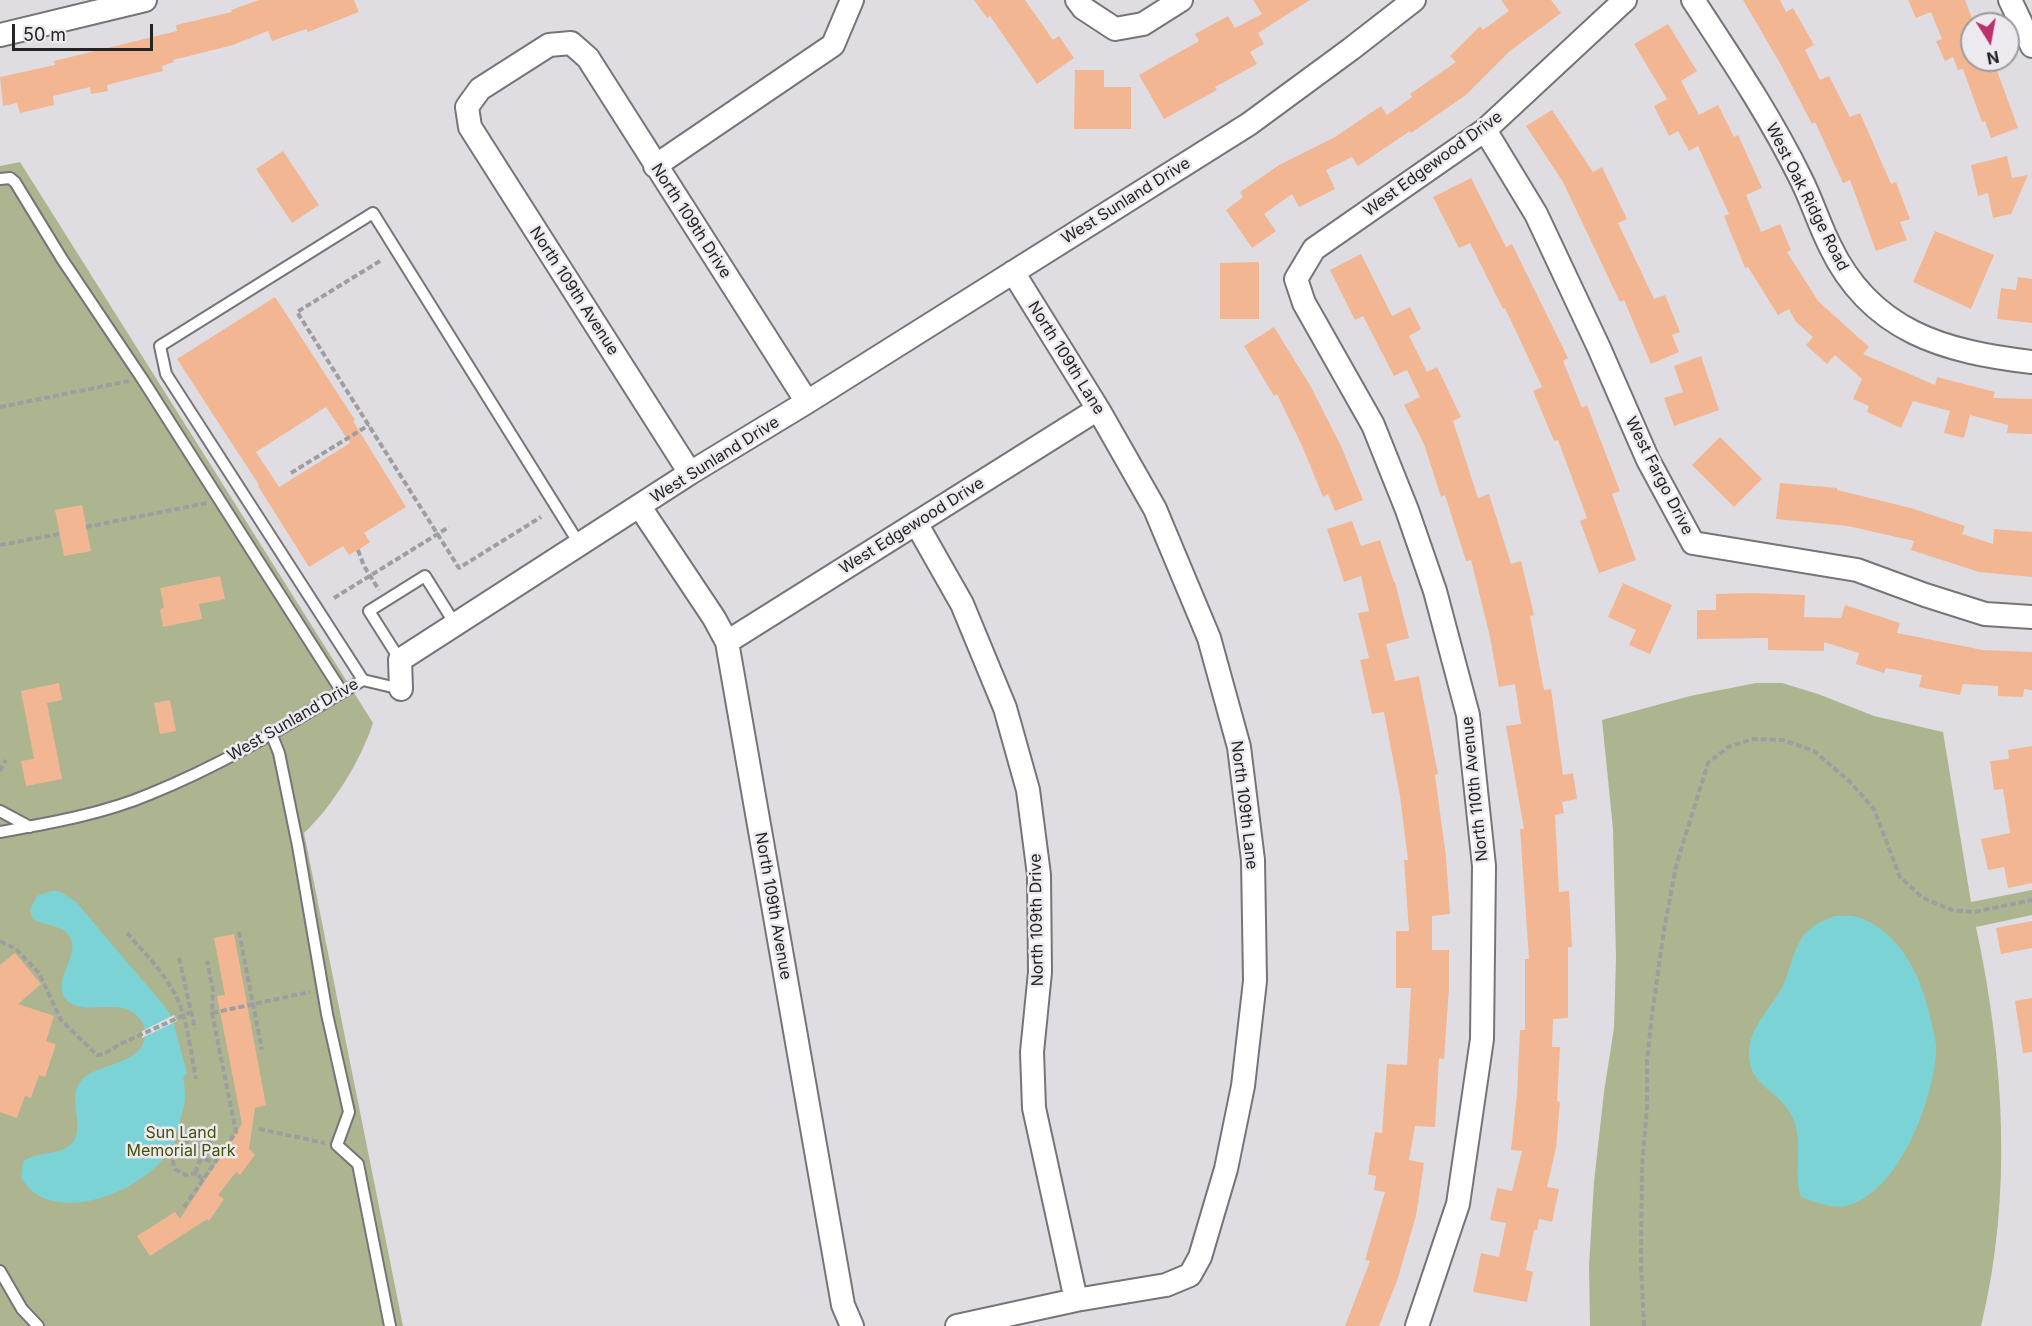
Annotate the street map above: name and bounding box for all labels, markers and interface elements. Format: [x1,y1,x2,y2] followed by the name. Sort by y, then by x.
[15,12,156,50] scale bar
[1960,12,2020,72] north arrow
[23,24,66,45] text: 50 m
[1985,47,2001,69] text: N
[1360,107,1506,221] street label: West Edgewood Drive
[1761,120,1853,274] street label: West Oak Ridge Road
[1058,154,1194,248] street label: West Sunland Drive
[647,160,735,282] street label: North 109th Drive
[525,223,623,359] street label: North 109th Avenue
[1023,298,1109,418] street label: North 109th Lane
[647,413,783,507] street label: West Sunland Drive
[1621,414,1697,538] street label: West Fargo Drive
[836,474,988,578] street label: West Edgewood Drive
[224,675,362,765] street label: West Sunland Drive
[1458,715,1492,863] street label: North 110th Avenue
[1227,739,1261,871] street label: North 109th Lane
[751,831,795,981] street label: North 109th Avenue
[1026,853,1048,987] street label: North 109th Drive
[126,1123,236,1161] park label: Sun Land Memorial Park

